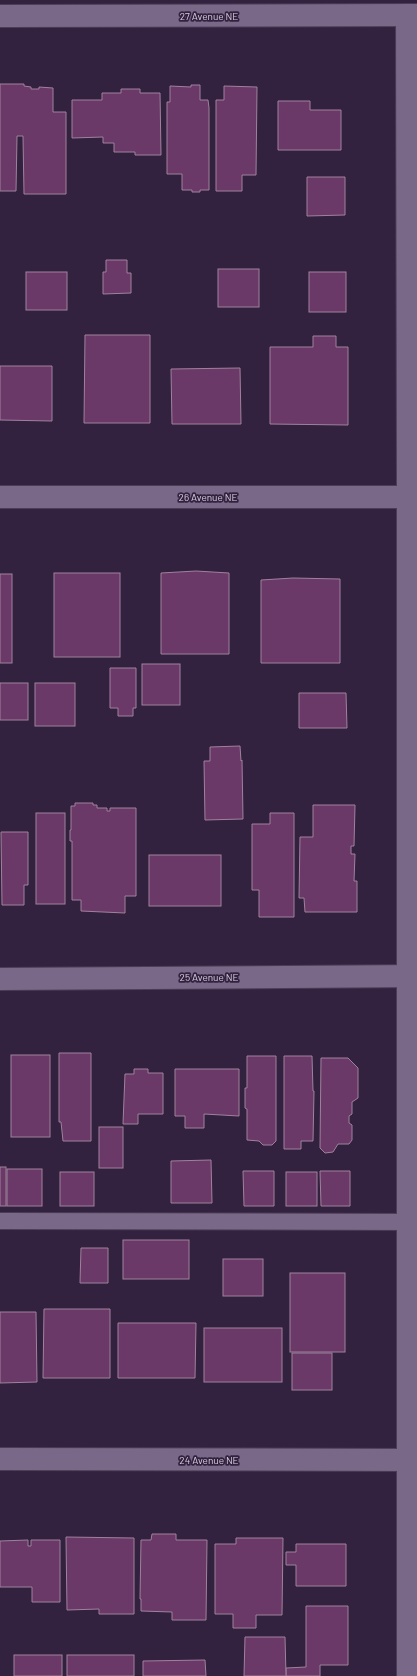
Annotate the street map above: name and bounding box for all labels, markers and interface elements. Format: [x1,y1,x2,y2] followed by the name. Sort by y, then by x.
[180,10,238,22] street label: 27 Avenue NE
[179,491,237,503] street label: 26 Avenue NE
[180,971,238,983] street label: 25 Avenue NE
[179,1454,239,1466] street label: 24 Avenue NE

